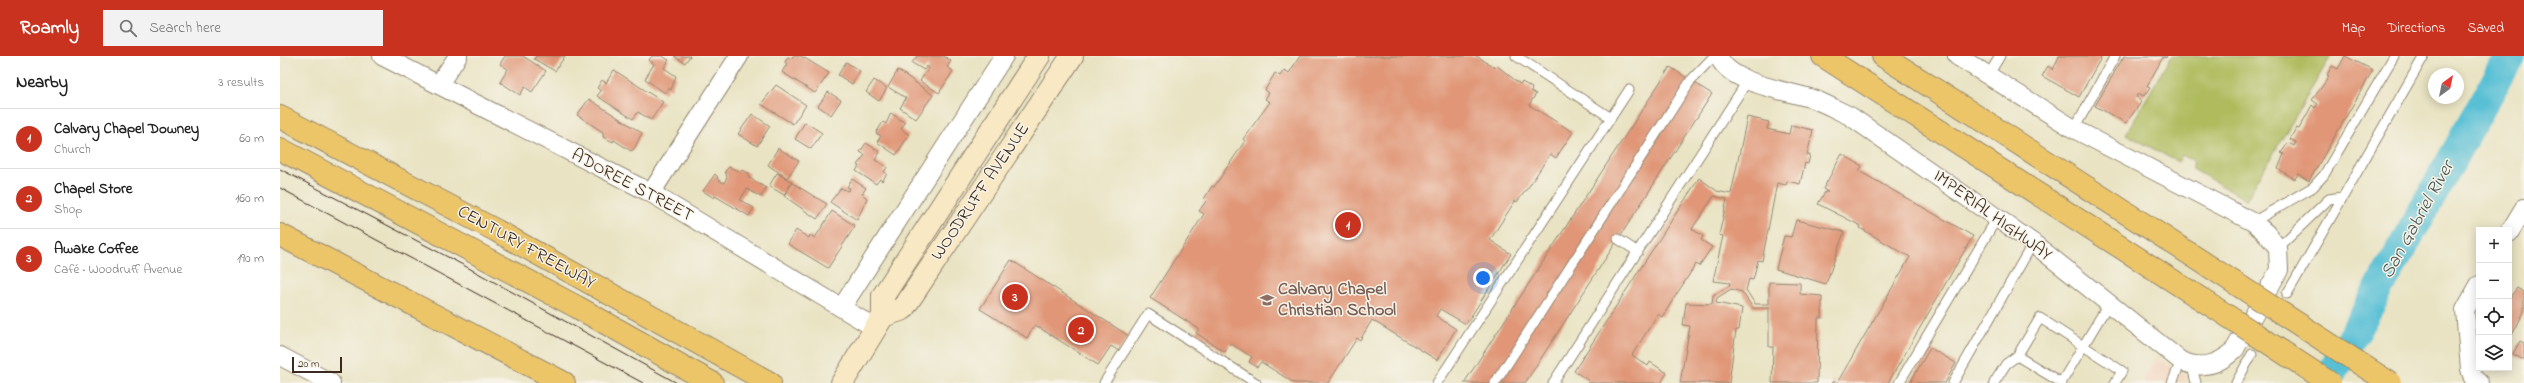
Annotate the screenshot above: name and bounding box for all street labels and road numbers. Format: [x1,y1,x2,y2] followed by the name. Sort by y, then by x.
[925,118,1037,266] street label: WOODRUFF AVENUE
[566,143,698,229] street label: ADOREE STREET
[1927,164,2058,269] street label: IMPERIAL HIGHWAY
[452,199,600,297] street label: CENTURY FREEWAY

